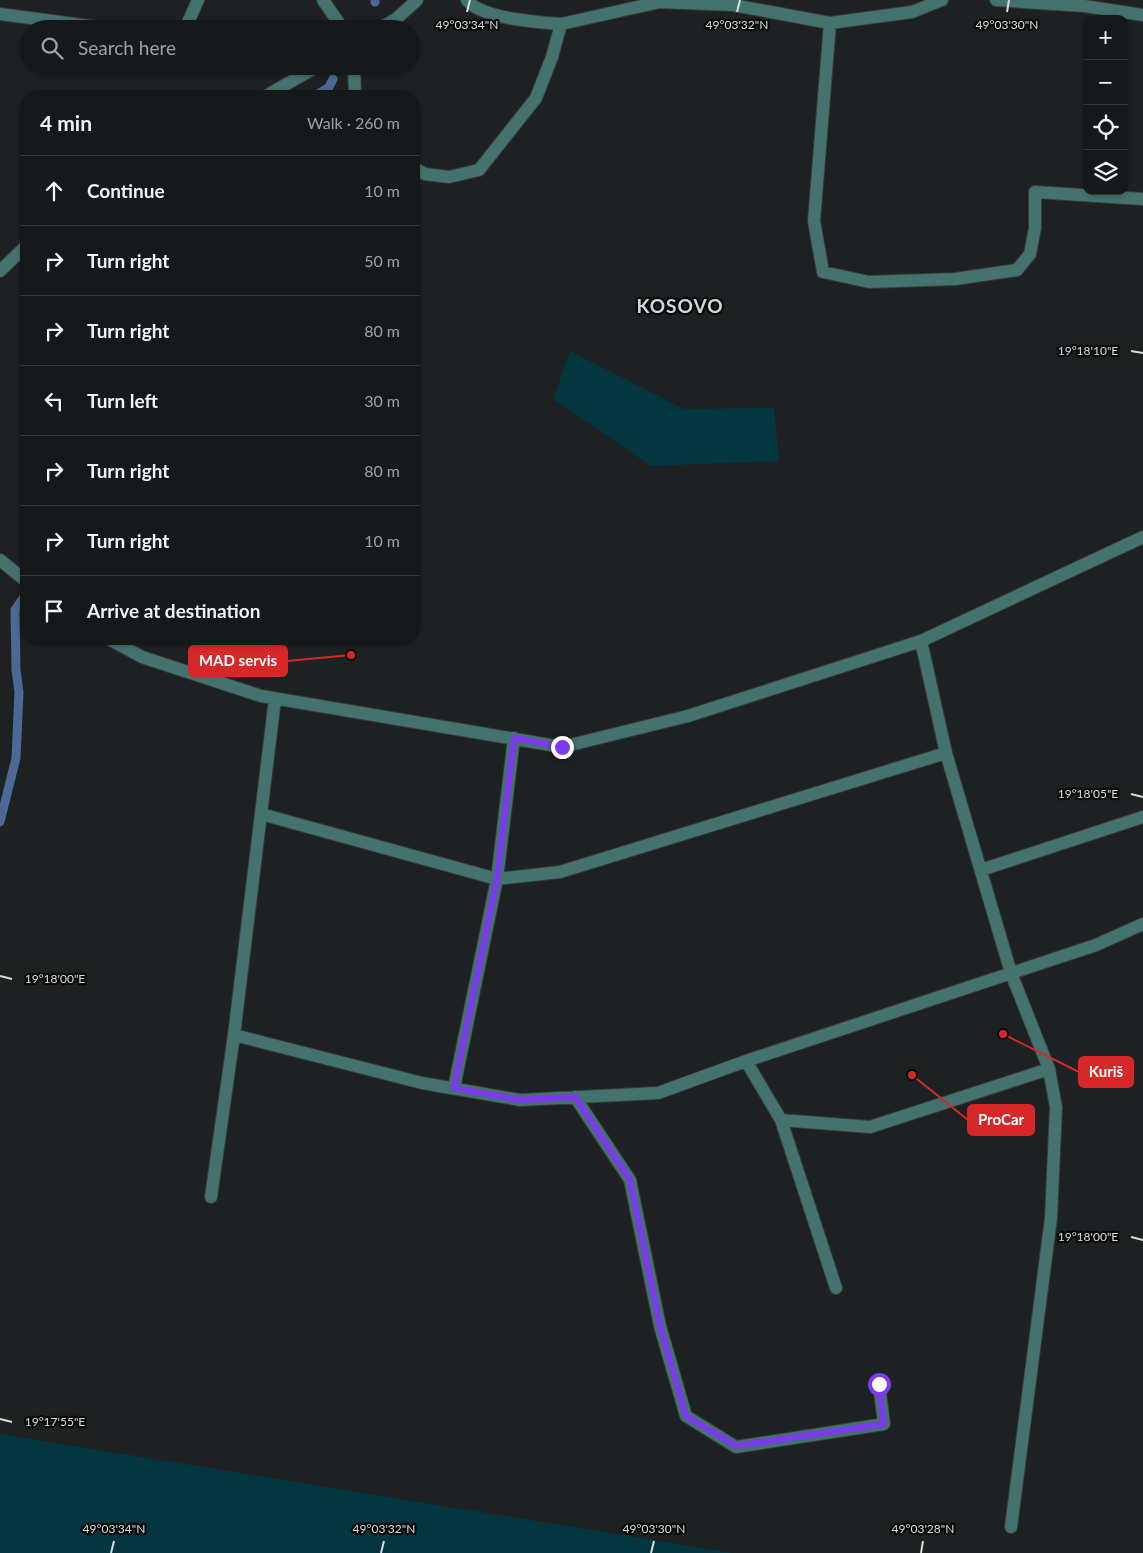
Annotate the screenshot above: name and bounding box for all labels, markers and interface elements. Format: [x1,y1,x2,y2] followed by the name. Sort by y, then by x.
[1083,15,1128,195] map controls
[1083,15,1128,60] button: +
[436,17,498,32] text: 49°03'34"N
[706,17,768,32] text: 49°03'32"N
[976,17,1038,32] text: 49°03'30"N
[20,20,420,75] search box
[38,34,66,62] icon: search
[78,36,176,59] text: Search here
[1083,60,1128,105] button: −
[1083,105,1128,150] button: locate
[40,110,92,135] text: 4 min
[307,113,400,132] text: Walk · 260 m
[1083,150,1128,195] button: layers
[40,177,68,205] icon: ahead
[87,179,165,202] text: Continue
[364,181,400,200] text: 10 m
[40,247,68,275] icon: right
[87,249,169,272] text: Turn right
[364,251,400,270] text: 50 m
[636,294,724,317] district label: KOSOVO
[40,317,68,345] icon: right
[87,319,169,342] text: Turn right
[364,321,400,340] text: 80 m
[1058,343,1118,358] text: 19°18'10"E
[40,387,68,415] icon: left
[87,389,158,412] text: Turn left
[364,391,400,410] text: 30 m
[40,457,68,485] icon: right
[87,459,169,482] text: Turn right
[364,461,400,480] text: 80 m
[40,527,68,555] icon: right
[87,529,169,552] text: Turn right
[364,531,400,550] text: 10 m
[40,597,68,625] icon: arrive
[87,599,260,622] text: Arrive at destination
[189,646,287,676] callout: MAD servis
[199,651,277,669] text: MAD servis
[551,736,574,759] route end
[1058,786,1118,801] text: 19°18'05"E
[25,971,85,986] text: 19°18'00"E
[1079,1057,1133,1087] callout: Kuriš
[1089,1062,1124,1080] text: Kuriš
[968,1105,1034,1135] callout: ProCar
[978,1110,1024,1128] text: ProCar
[1058,1229,1118,1244] text: 19°18'00"E
[868,1373,891,1396] route start
[25,1414,85,1429] text: 19°17'55"E
[83,1521,145,1536] text: 49°03'34"N
[353,1521,415,1536] text: 49°03'32"N
[623,1521,685,1536] text: 49°03'30"N
[892,1521,954,1536] text: 49°03'28"N

